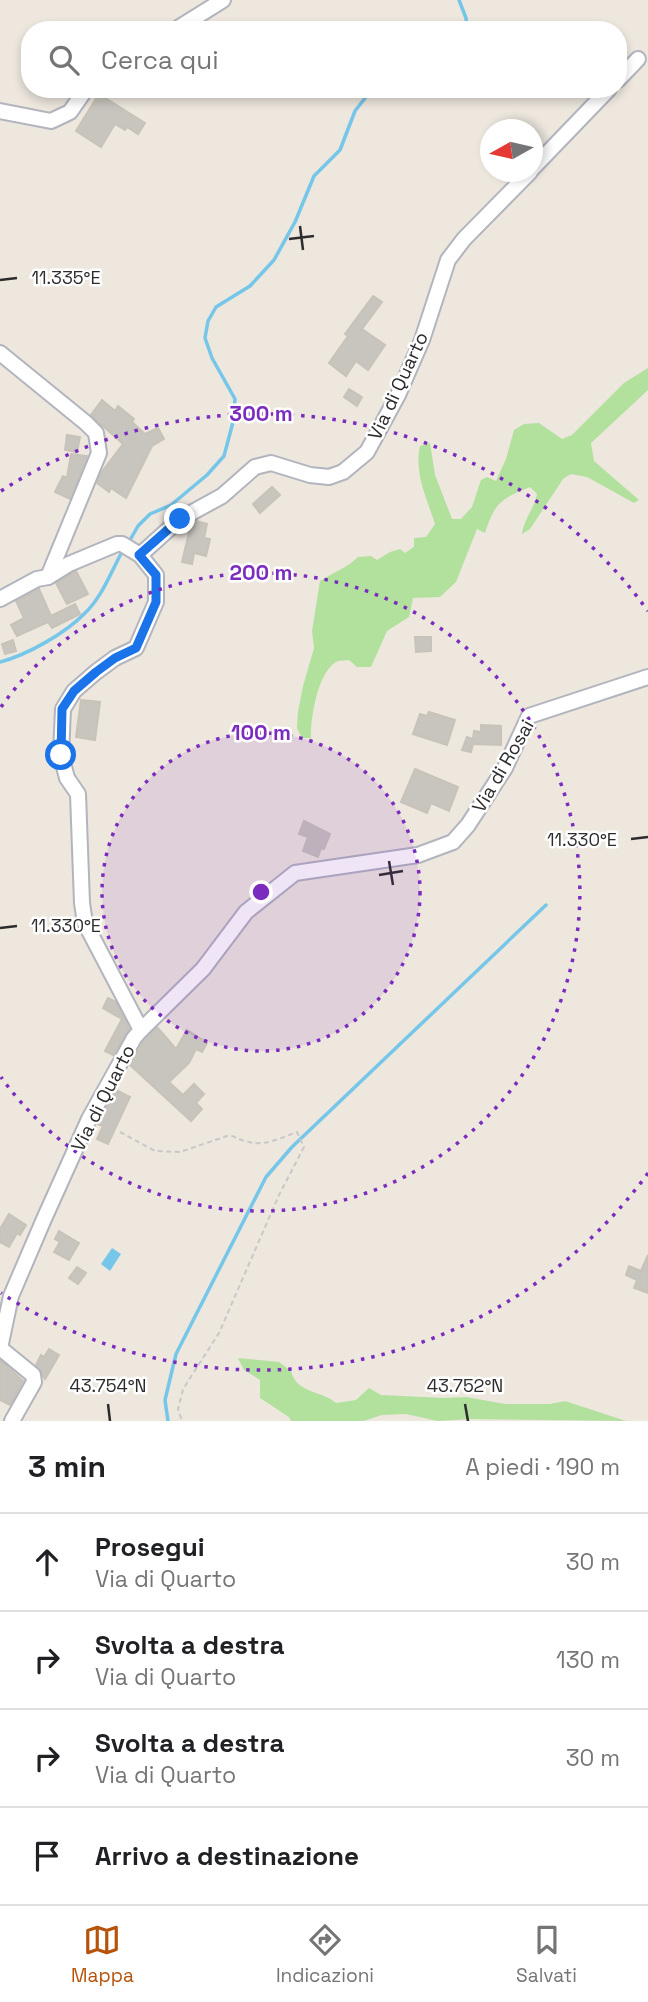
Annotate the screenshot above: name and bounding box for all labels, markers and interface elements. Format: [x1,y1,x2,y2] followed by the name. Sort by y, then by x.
[21,21,627,98] search box
[45,41,83,79] icon: search
[101,43,219,77] text: Cerca qui
[480,119,543,182] north arrow
[31,266,101,289] text: 11.335°E
[362,328,434,444] street label: Via di Quarto
[229,400,293,427] text: 300 m
[164,503,195,534] route end
[230,559,292,586] text: 200 m
[466,715,540,817] street label: Via di Rosai
[231,719,291,746] text: 100 m
[45,739,76,770] route start
[547,828,617,851] text: 11.330°E
[249,880,273,904] centre of rings
[31,914,101,937] text: 11.330°E
[65,1040,141,1156] street label: Via di Quarto
[69,1374,147,1397] text: 43.754°N
[427,1374,503,1397] text: 43.752°N
[28,1447,106,1486] text: 3 min
[465,1452,620,1482] text: A piedi · 190 m
[95,1530,205,1564] text: Prosegui
[28,1543,66,1581] icon: ahead
[566,1547,620,1577] text: 30 m
[95,1564,236,1594] text: Via di Quarto
[95,1628,284,1662] text: Svolta a destra
[28,1641,66,1679] icon: right
[556,1645,620,1675] text: 130 m
[95,1662,236,1692] text: Via di Quarto
[95,1726,284,1760] text: Svolta a destra
[28,1739,66,1777] icon: right
[566,1743,620,1773] text: 30 m
[95,1760,236,1790] text: Via di Quarto
[28,1837,66,1875] icon: arrive
[95,1839,359,1873] text: Arrivo a destinazione
[71,1921,134,1988] tab: Mappa
[276,1921,374,1988] tab: Indicazioni
[516,1921,577,1988] tab: Salvati

